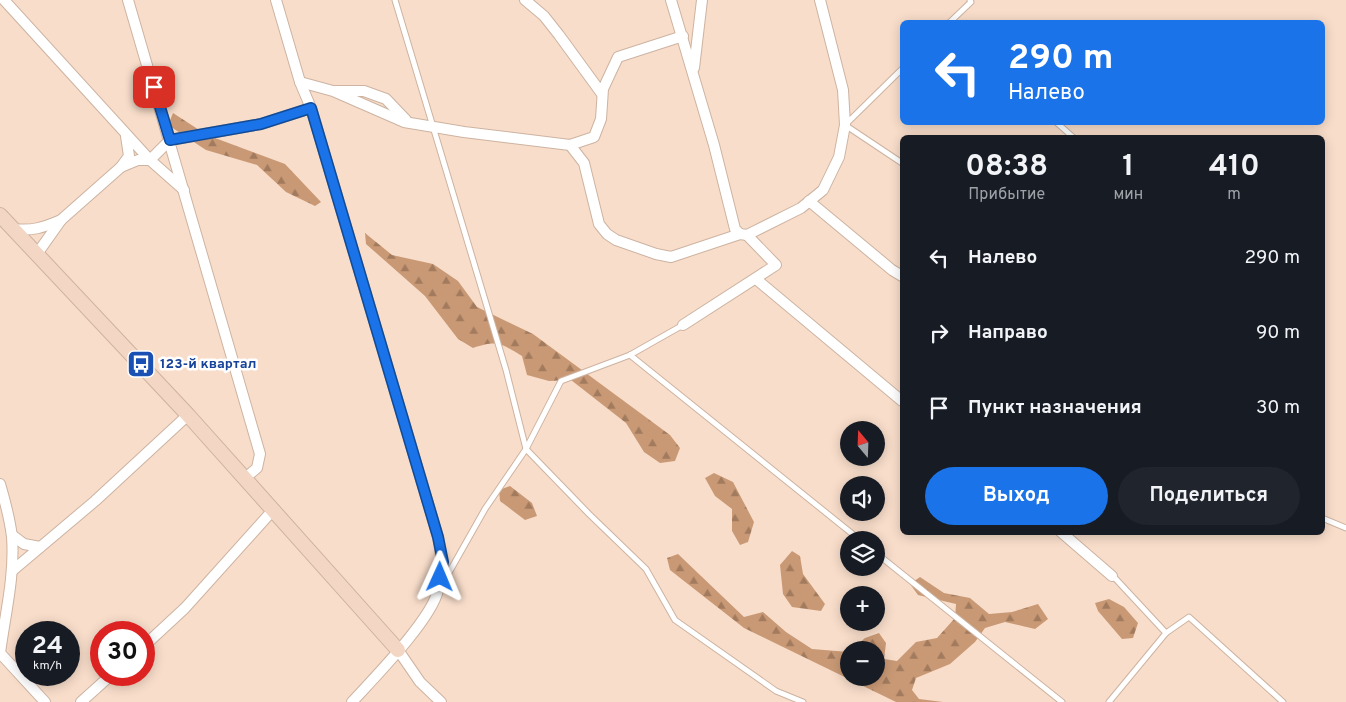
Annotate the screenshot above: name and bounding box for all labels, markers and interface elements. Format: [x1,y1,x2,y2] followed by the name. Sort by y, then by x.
[1008,37,1113,81] text: 290 m
[925,40,990,105] icon: left
[133,66,175,108] pin
[140,73,168,101] icon: arrive
[1008,80,1085,107] text: Налево
[965,149,1048,186] text: 08:38
[1122,149,1134,186] text: 1
[1209,149,1260,186] text: 410
[968,185,1045,205] text: Прибытие
[1113,185,1143,205] text: мин
[1227,185,1241,205] text: m
[925,244,953,272] icon: left
[968,246,1037,270] text: Налево
[1244,246,1300,270] text: 290 m
[925,319,953,347] icon: right
[968,321,1048,345] text: Направо
[1256,321,1300,345] text: 90 m
[126,349,156,379] bus stop icon: 123-й квартал
[160,356,257,373] place label: 123-й квартал
[925,394,953,422] icon: arrive
[968,396,1142,420] text: Пункт назначения
[1256,396,1300,420] text: 30 m
[840,421,885,466] north arrow
[840,421,885,686] map controls
[925,467,1108,525] button: Выход
[1118,467,1300,525] button: Поделиться
[840,476,885,521] button: sound
[840,531,885,576] button: layers
[413,550,465,602] position arrow
[840,586,885,631] button: +
[90,621,155,686] speed limit sign: 30
[32,631,63,663] text: 24
[840,641,885,686] button: −
[33,658,62,674] text: km/h

